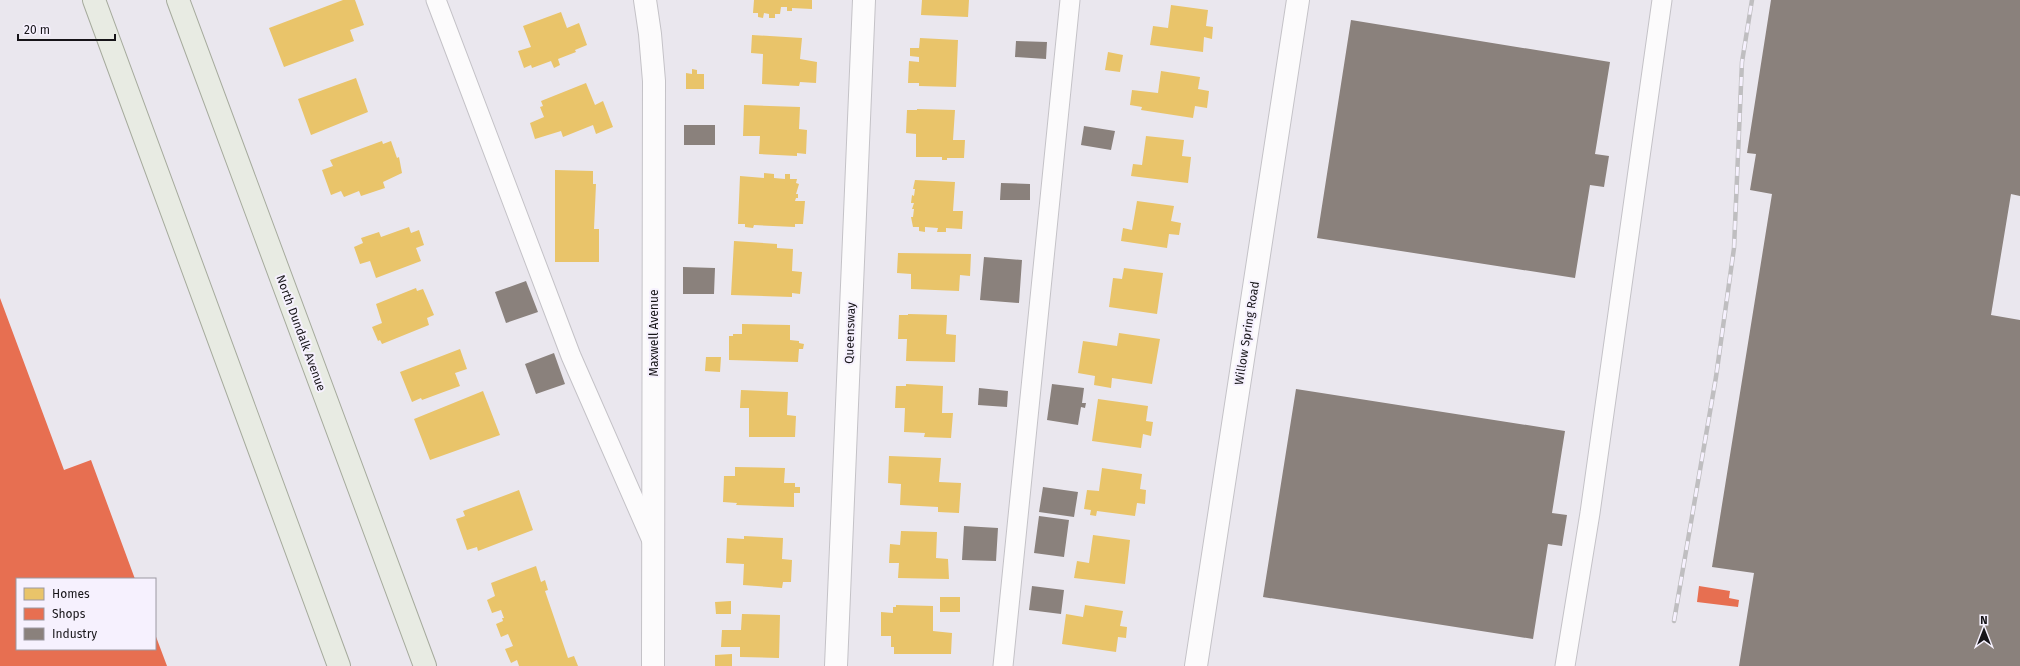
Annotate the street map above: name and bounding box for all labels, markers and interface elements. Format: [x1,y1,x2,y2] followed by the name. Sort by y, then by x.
[18,16,115,42] scale bar
[24,23,50,37] text: 20 m
[273,273,329,393] street label: North Dundalk Avenue
[1232,280,1262,386] street label: Willow Spring Road
[647,290,661,376] street label: Maxwell Avenue
[842,302,858,364] street label: Queensway
[16,578,156,650] legend
[52,587,90,601] text: Homes
[52,607,86,621] text: Shops
[1964,610,2004,650] north arrow
[1980,614,1988,627] text: N
[52,627,97,641] text: Industry

